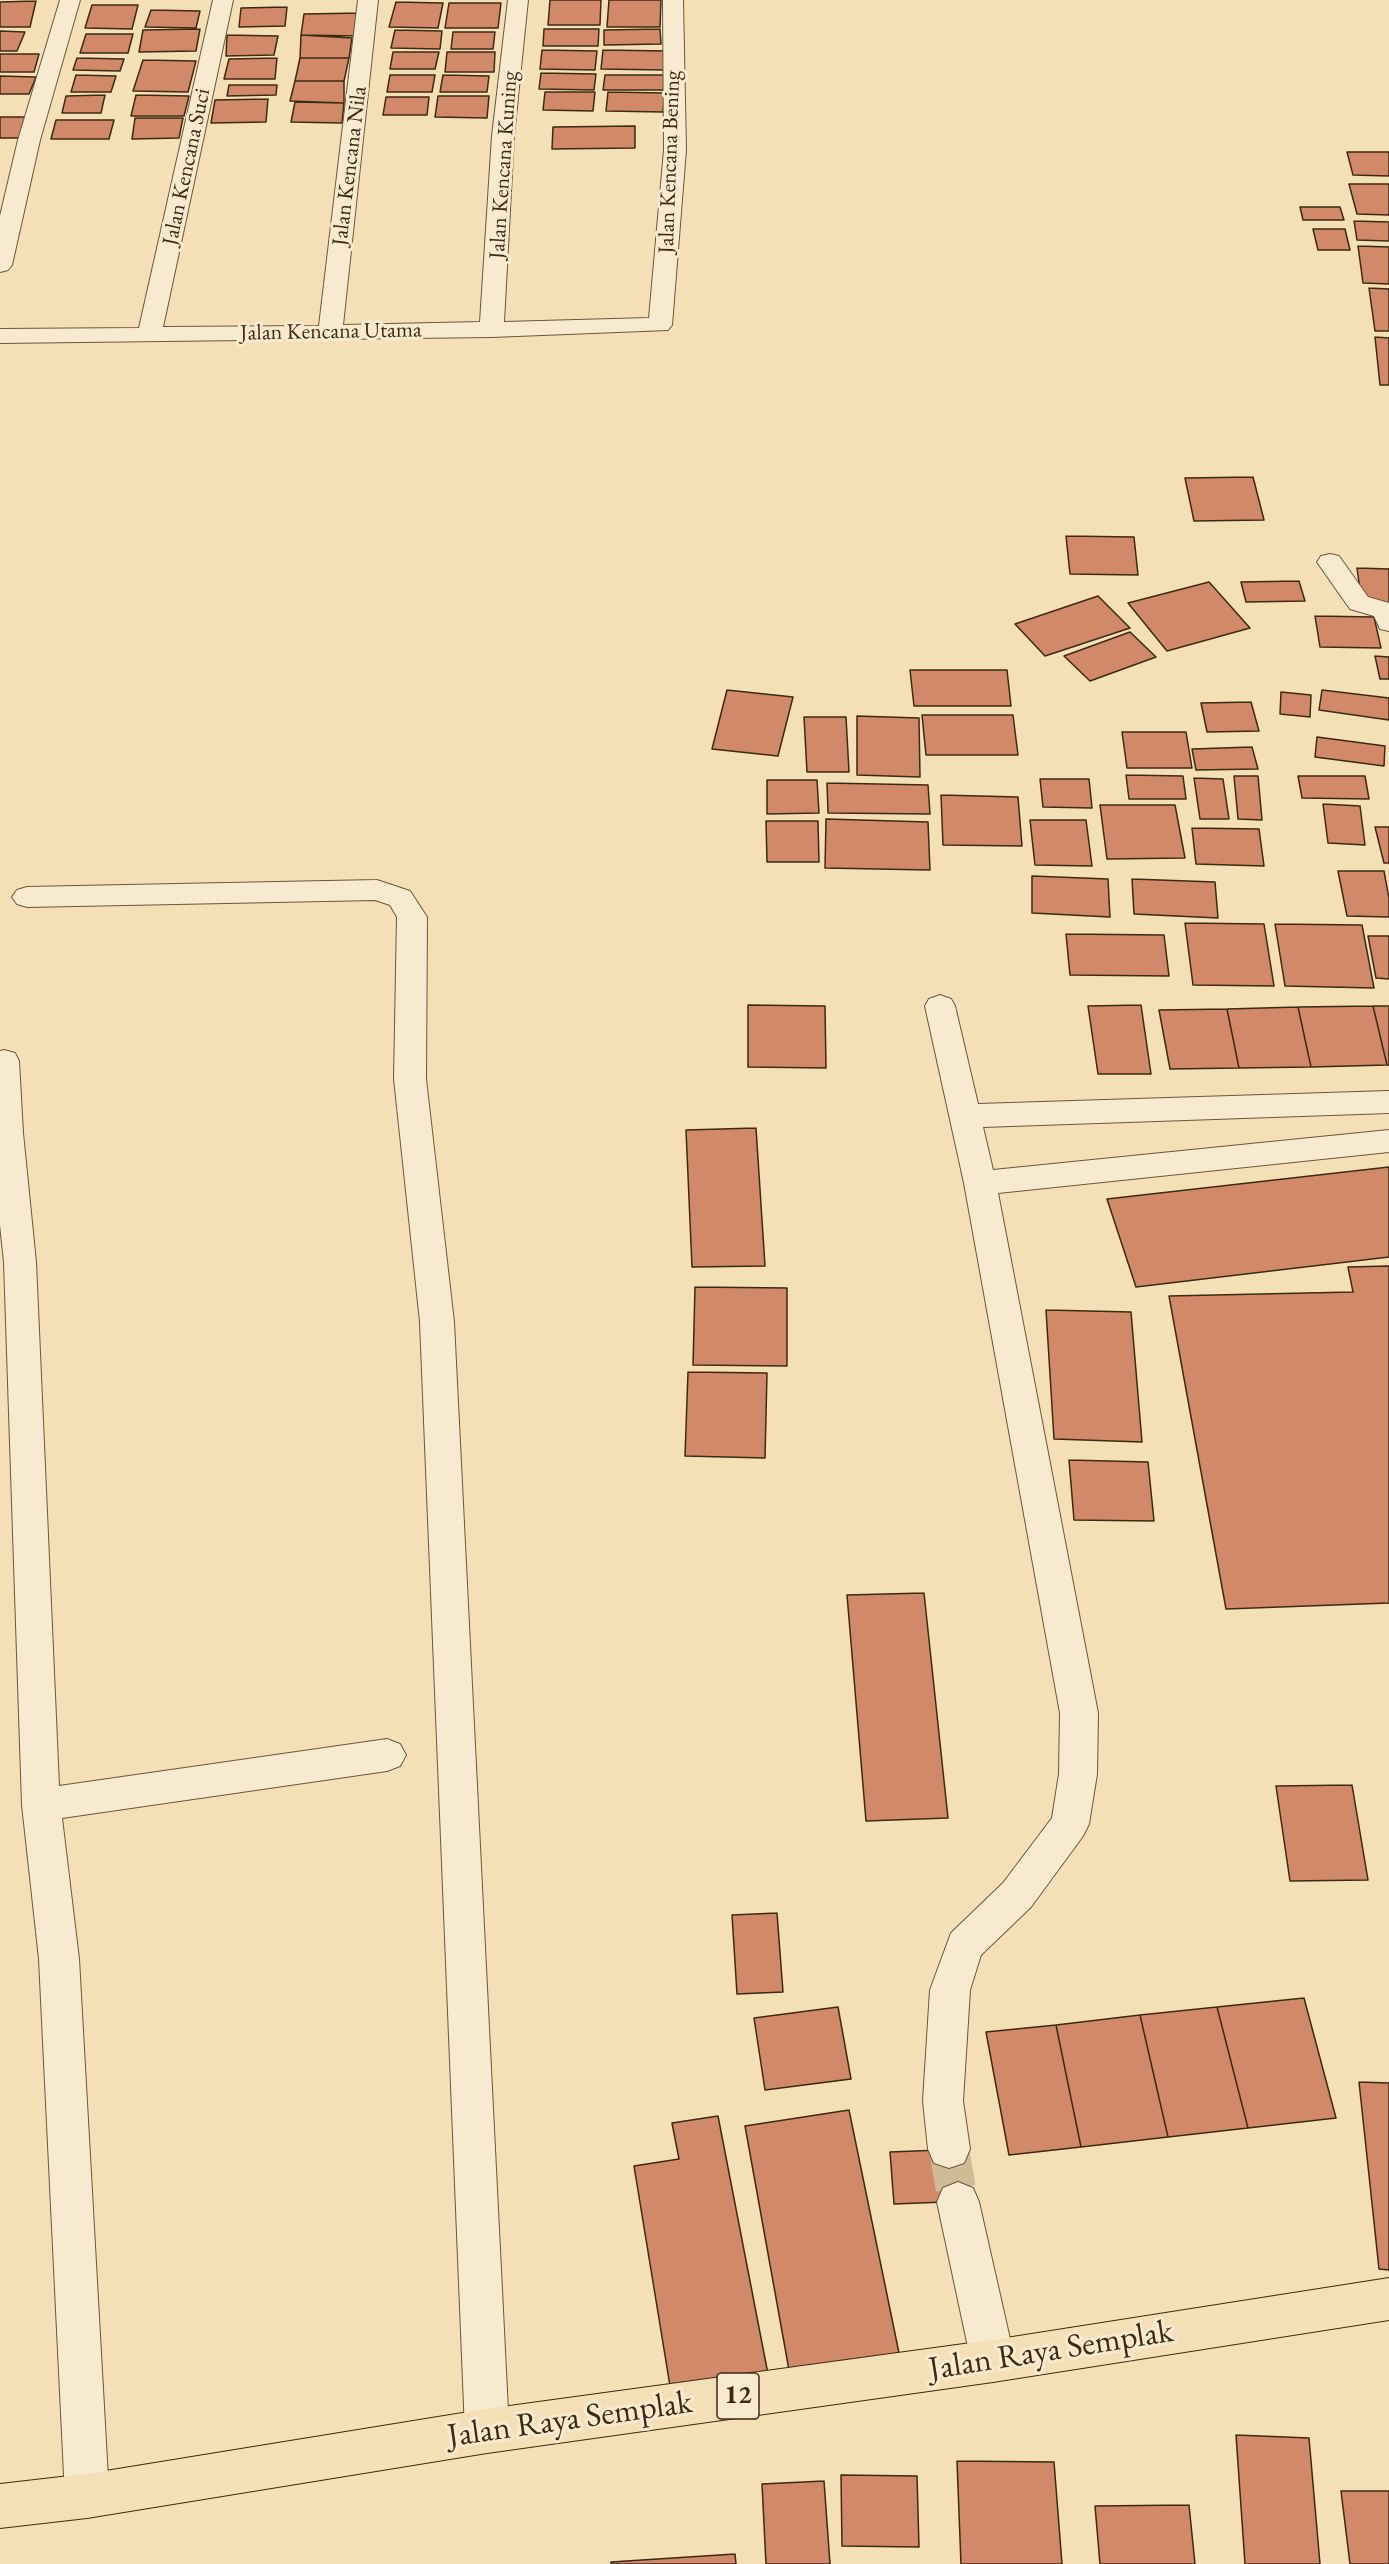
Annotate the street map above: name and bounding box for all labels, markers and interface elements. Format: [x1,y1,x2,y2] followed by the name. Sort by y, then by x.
[484,70,524,260] street label: Jalan Kencana Kuning
[654,70,686,254] street label: Jalan Kencana Bening
[327,85,373,247] street label: Jalan Kencana Nila
[157,86,217,248] street label: Jalan Kencana Suci
[240,317,422,347] street label: Jalan Kencana Utama
[926,2312,1176,2390] street label: Jalan Raya Semplak
[717,2373,759,2419] road number: 12
[445,2383,695,2457] street label: Jalan Raya Semplak

